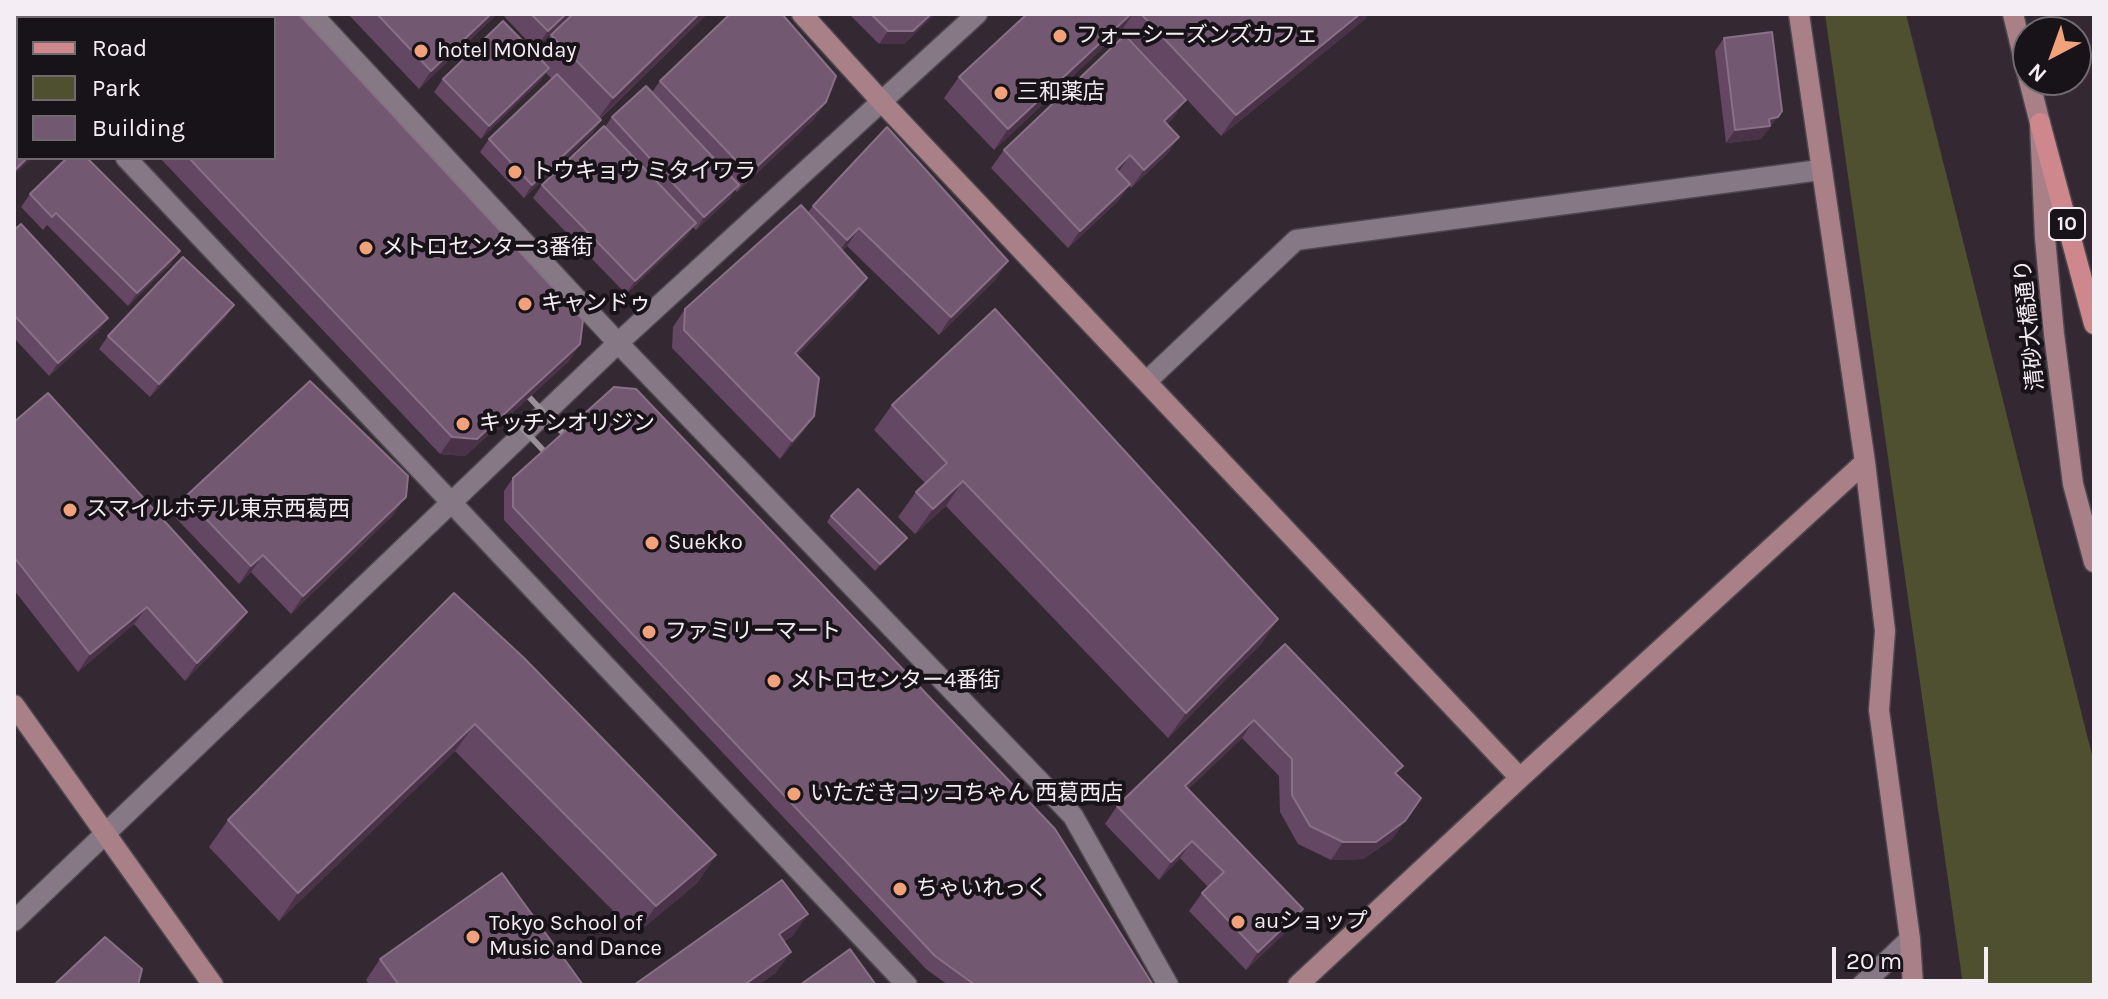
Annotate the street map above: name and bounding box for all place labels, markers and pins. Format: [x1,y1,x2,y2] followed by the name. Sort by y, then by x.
[1076,23,1318,49] place label: フォーシーズンズカフェ
[1051,27,1069,45] marker: フォーシーズンズカフェ
[437,38,577,64] place label: hotel MONday
[412,42,430,60] marker: hotel MONday
[1017,80,1105,106] place label: 三和薬店
[992,84,1010,102] marker: 三和薬店
[531,159,756,185] place label: トウキョウ ミタイワラ
[506,163,524,181] marker: トウキョウ ミタイワラ
[382,235,593,261] place label: メトロセンター3番街
[357,239,375,257] marker: メトロセンター3番街
[541,291,651,317] place label: キャンドゥ
[516,295,534,313] marker: キャンドゥ
[479,411,655,437] place label: キッチンオリジン
[454,415,472,433] marker: キッチンオリジン
[86,497,350,523] place label: スマイルホテル東京西葛西
[61,501,79,519] marker: スマイルホテル東京西葛西
[668,530,743,556] place label: Suekko
[643,534,661,552] marker: Suekko
[665,619,841,645] place label: ファミリーマート
[640,623,658,641] marker: ファミリーマート
[790,668,1000,694] place label: メトロセンター4番街
[765,672,783,690] marker: メトロセンター4番街
[810,781,1123,807] place label: いただきコッコちゃん 西葛西店
[785,785,803,803] marker: いただきコッコちゃん 西葛西店
[916,876,1048,902] place label: ちゃいれっく
[891,880,909,898] marker: ちゃいれっく
[1254,909,1367,935] place label: auショップ
[489,911,662,962] place label: Tokyo School of Music and Dance
[1229,913,1247,931] marker: auショップ
[464,928,482,946] marker: Tokyo School of Music and Dance

